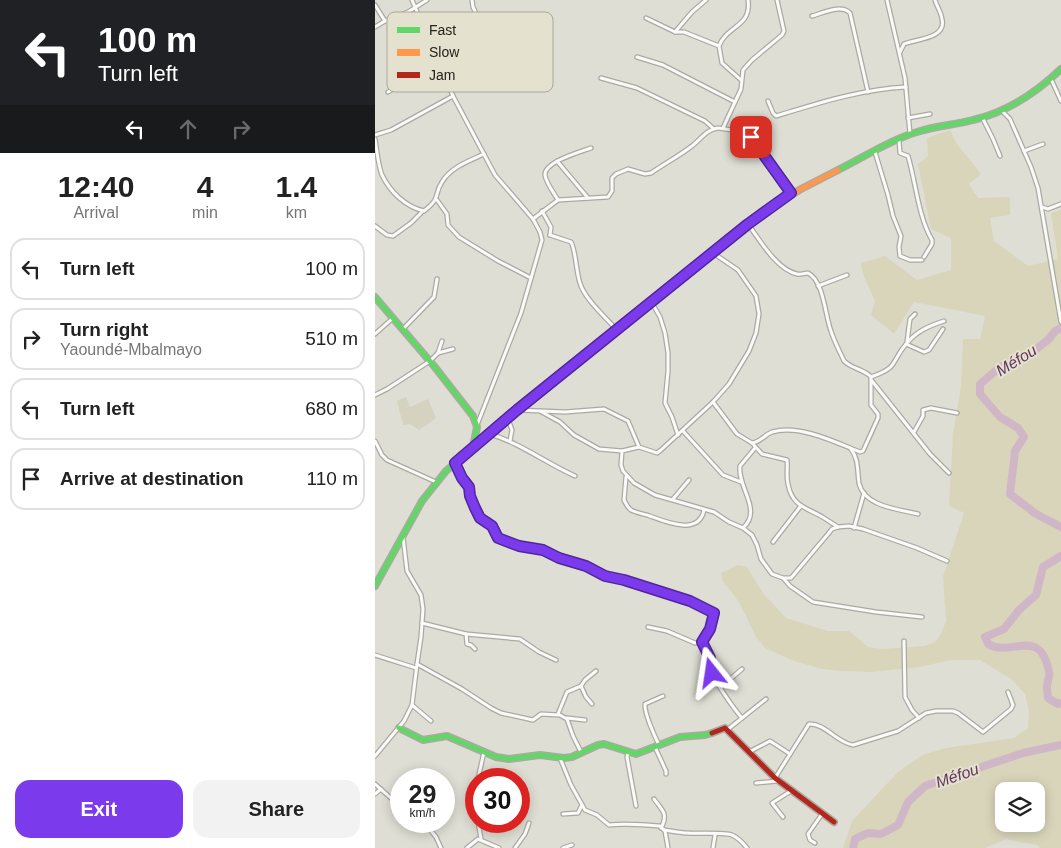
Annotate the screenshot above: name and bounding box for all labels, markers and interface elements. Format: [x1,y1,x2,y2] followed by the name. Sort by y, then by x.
[387,12,553,92] legend
[15,20,80,85] icon: left
[98,20,197,59] text: 100 m
[429,22,456,38] text: Fast
[429,44,460,60] text: Slow
[98,61,178,86] text: Turn left
[429,67,455,83] text: Jam
[121,115,149,143] icon: left
[174,115,202,143] icon: ahead
[227,115,255,143] icon: right
[730,116,772,158] pin
[737,123,765,151] icon: arrive
[58,170,134,203] text: 12:40
[197,170,213,203] text: 4
[276,170,317,203] text: 1.4
[73,204,119,221] text: Arrival
[192,204,218,221] text: min
[286,204,307,221] text: km
[17,255,45,283] icon: left
[60,258,135,279] text: Turn left
[305,258,358,279] text: 100 m
[60,319,148,340] text: Turn right
[17,325,45,353] icon: right
[305,328,358,349] text: 510 m
[60,341,202,358] text: Yaoundé-Mbalmayo
[993,341,1040,379] water label: Méfou
[17,395,45,423] icon: left
[60,398,135,419] text: Turn left
[305,398,358,419] text: 680 m
[17,465,45,493] icon: arrive
[60,468,244,489] text: Arrive at destination
[307,468,358,489] text: 110 m
[685,646,737,698] position arrow
[933,760,981,791] water label: Méfou
[465,768,530,833] speed limit sign: 30
[15,780,183,838] button: Exit
[193,780,360,838] button: Share
[409,780,436,808] text: 29
[995,782,1045,832] map controls
[995,782,1045,832] button: layers
[409,806,436,820] text: km/h

